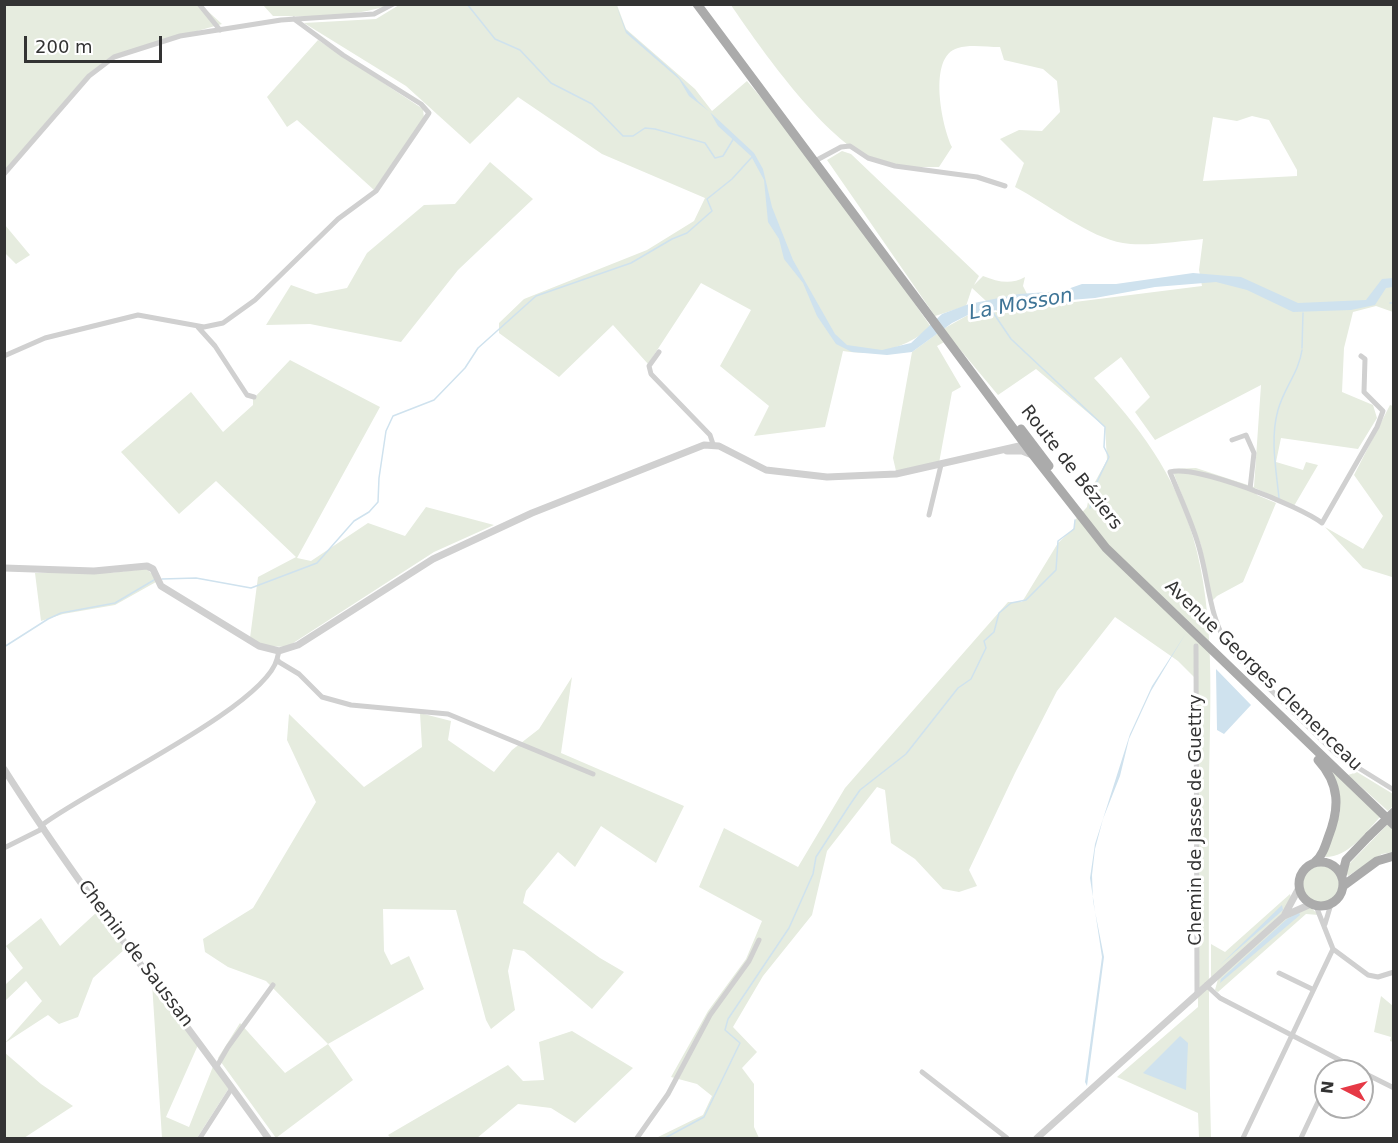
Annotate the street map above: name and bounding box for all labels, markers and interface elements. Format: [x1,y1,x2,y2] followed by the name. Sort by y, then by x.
[27,24,165,62] scale bar
[35,36,93,57] text: 200 m
[967,284,1075,326] water label: La Mosson
[1016,401,1126,535] street label: Route de Béziers
[1160,576,1366,776] street label: Avenue Georges Clemenceau
[1185,694,1207,946] street label: Chemin de Jasse de Guettry
[73,876,197,1032] street label: Chemin de Saussan
[1314,1059,1374,1119] north arrow
[1317,1080,1338,1095] text: N

